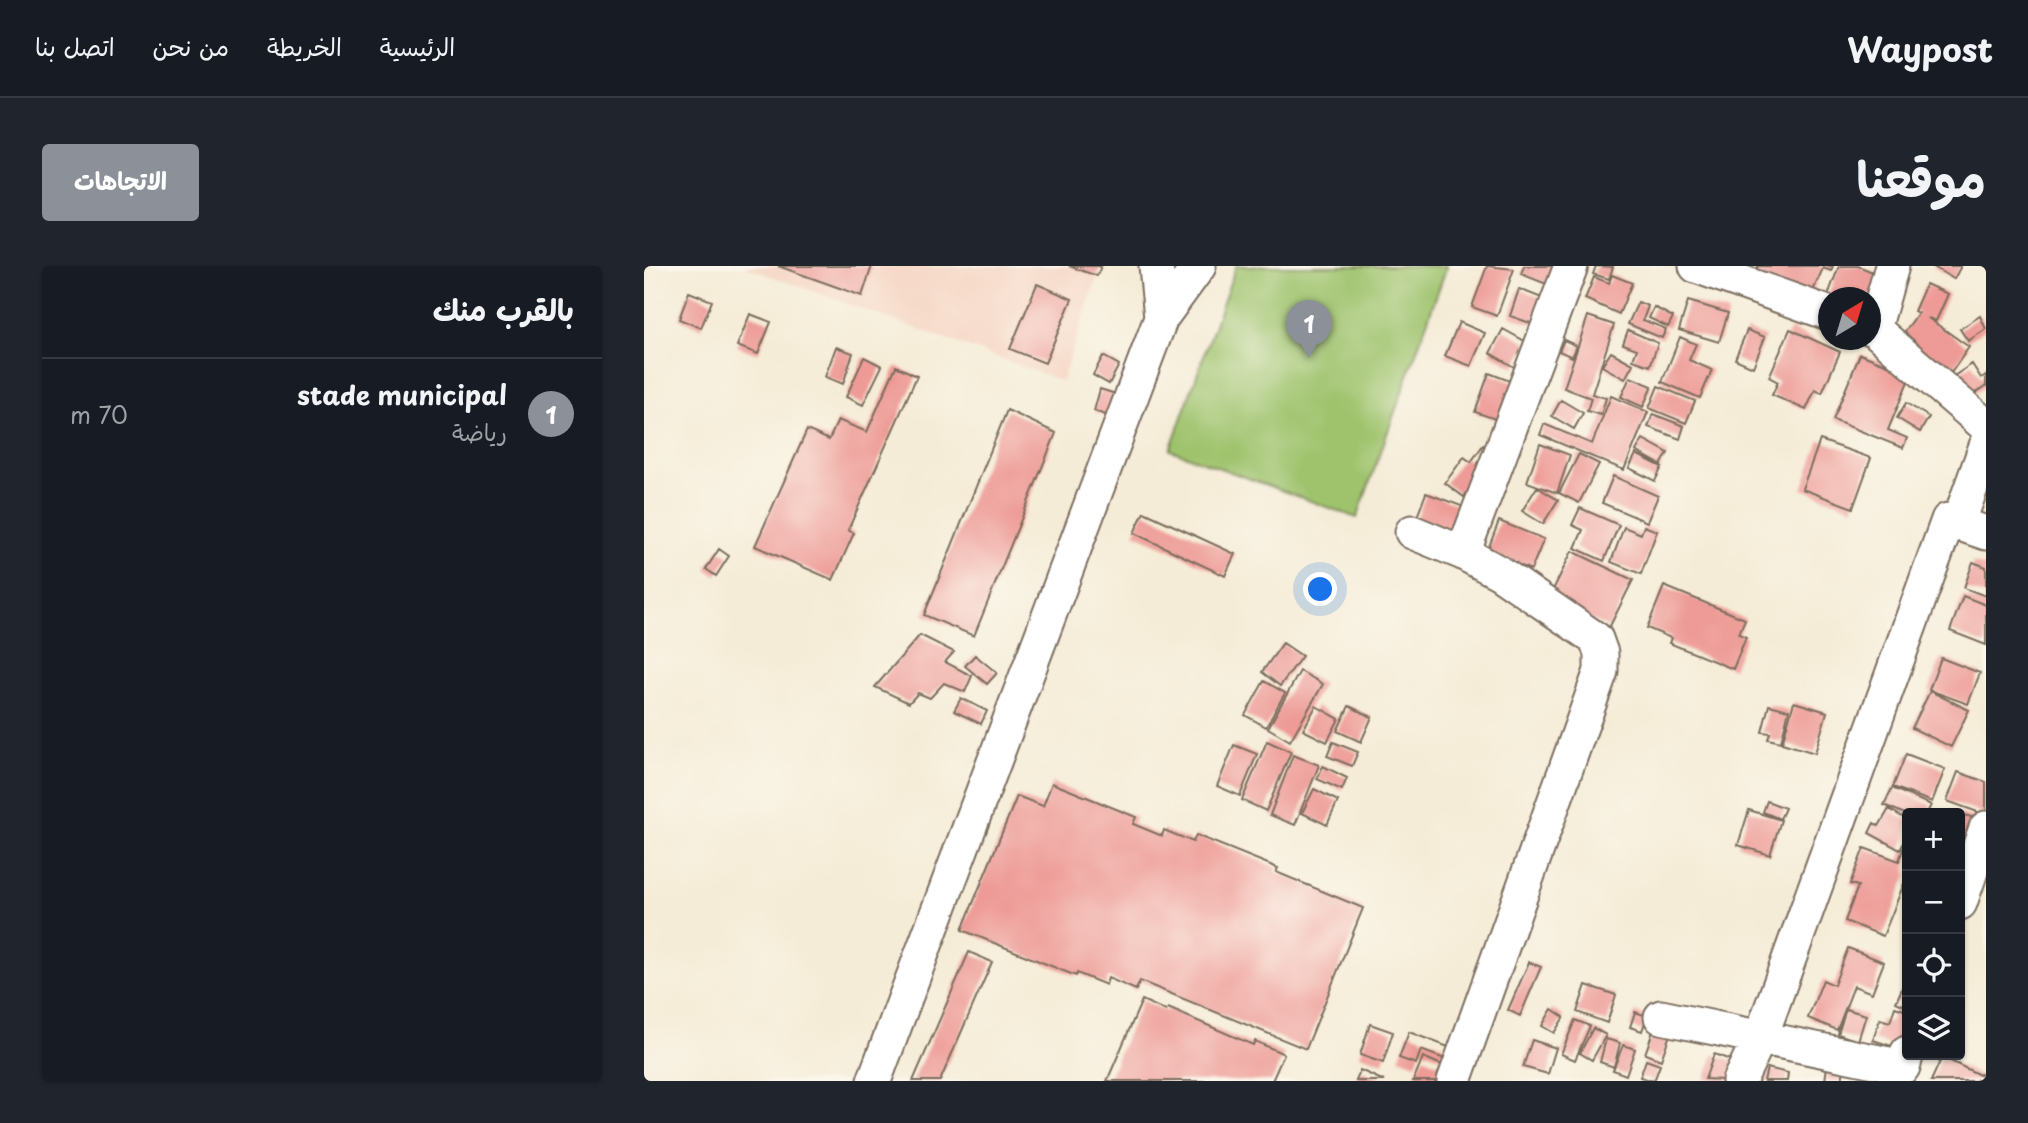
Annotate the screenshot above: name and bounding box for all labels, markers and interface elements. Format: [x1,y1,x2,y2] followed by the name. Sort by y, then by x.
[1847,23,1993,73] text: Waypost
[35,28,115,64] text: اتصل بنا
[153,28,229,64] text: من نحن
[267,28,342,64] text: الخريطة
[380,28,455,64] text: الرئيسية
[1856,140,1986,214] text: موقعنا
[42,144,199,221] button: الاتجاهات
[433,286,574,331] text: بالقرب منك
[1818,287,1881,350] north arrow
[1286,300,1332,358] pin: 1
[297,375,507,414] text: stade municipal
[70,397,128,432] text: 70 m
[546,397,557,432] text: 1
[452,414,507,449] text: رياضة
[1303,572,1337,606] your location
[1902,808,1965,1060] map controls
[1902,808,1965,871] button: +
[1902,871,1965,934] button: −
[1902,934,1965,997] button: locate
[1902,997,1965,1060] button: layers

